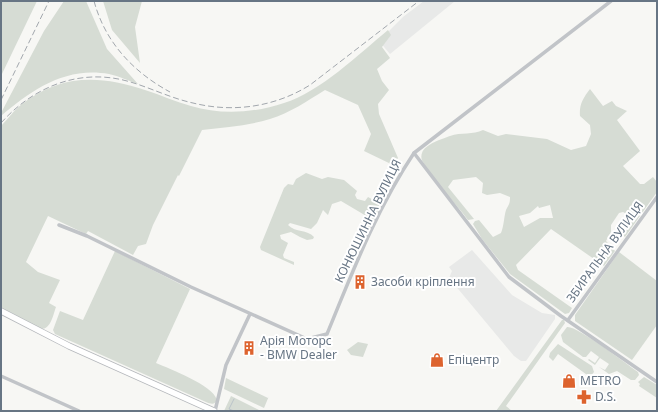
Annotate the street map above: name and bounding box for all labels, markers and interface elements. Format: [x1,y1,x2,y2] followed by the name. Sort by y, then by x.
[330,156,405,285] street label: КОНЮШИННА ВУЛИЦЯ
[562,198,647,306] street label: ЗБИРАЛЬНА ВУЛИЦЯ
[371,273,475,290] place label: Засоби кріплення
[352,274,368,290] building icon: Засоби кріплення
[260,332,337,363] place label: Арія Моторс - BMW Dealer
[241,340,257,356] building icon: Арія Моторс - BMW Dealer
[448,351,499,368] place label: Епіцентр
[429,352,445,368] shop icon: Епіцентр
[580,372,621,389] place label: METRO
[561,373,577,389] shop icon: METRO
[595,388,616,405] place label: D.S.
[576,389,592,405] pharmacy icon: D.S.

